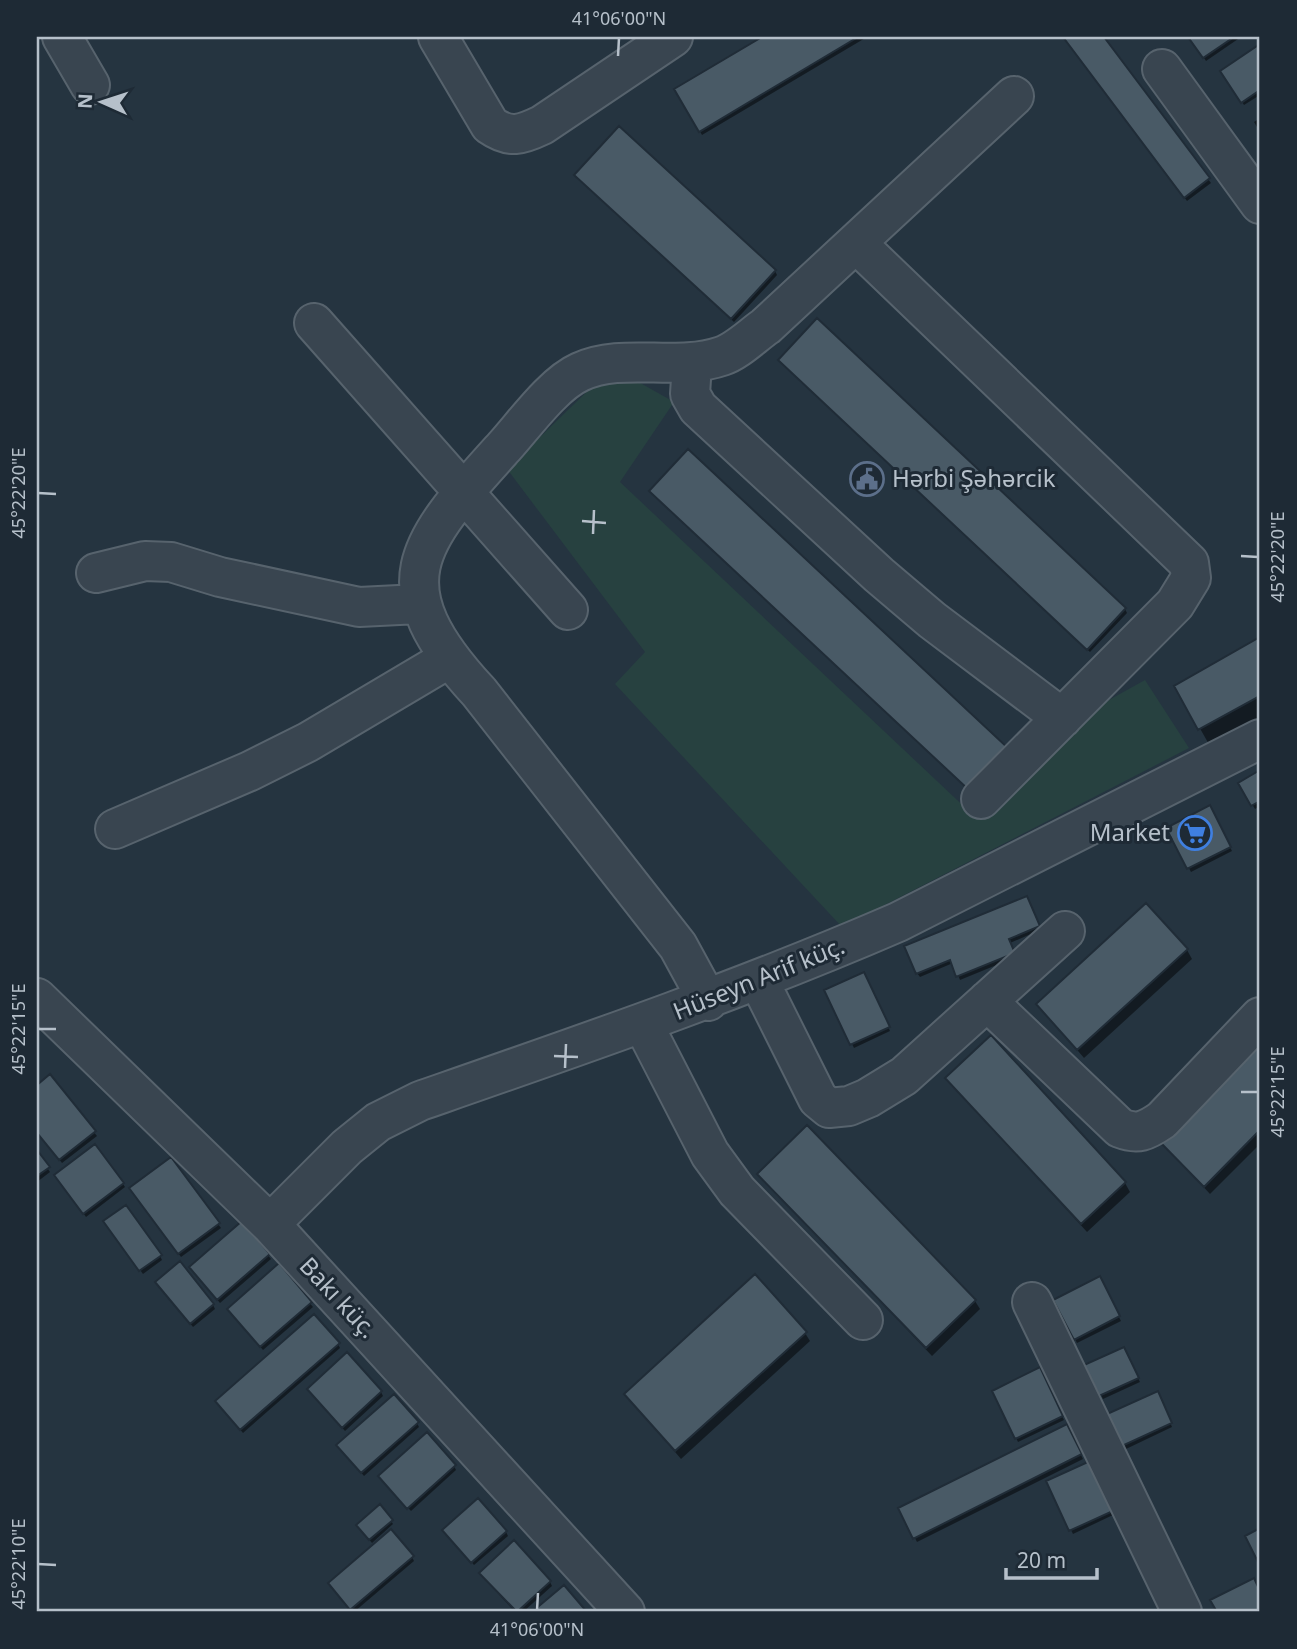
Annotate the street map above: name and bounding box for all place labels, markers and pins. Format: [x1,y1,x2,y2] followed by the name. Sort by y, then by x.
[848,460,886,498] public building icon: Hərbi Şəhərcik
[892,461,1056,494] place label: Hərbi Şəhərcik
[1176,814,1214,852] supermarket icon: Market
[1090,815,1170,848] place label: Market

